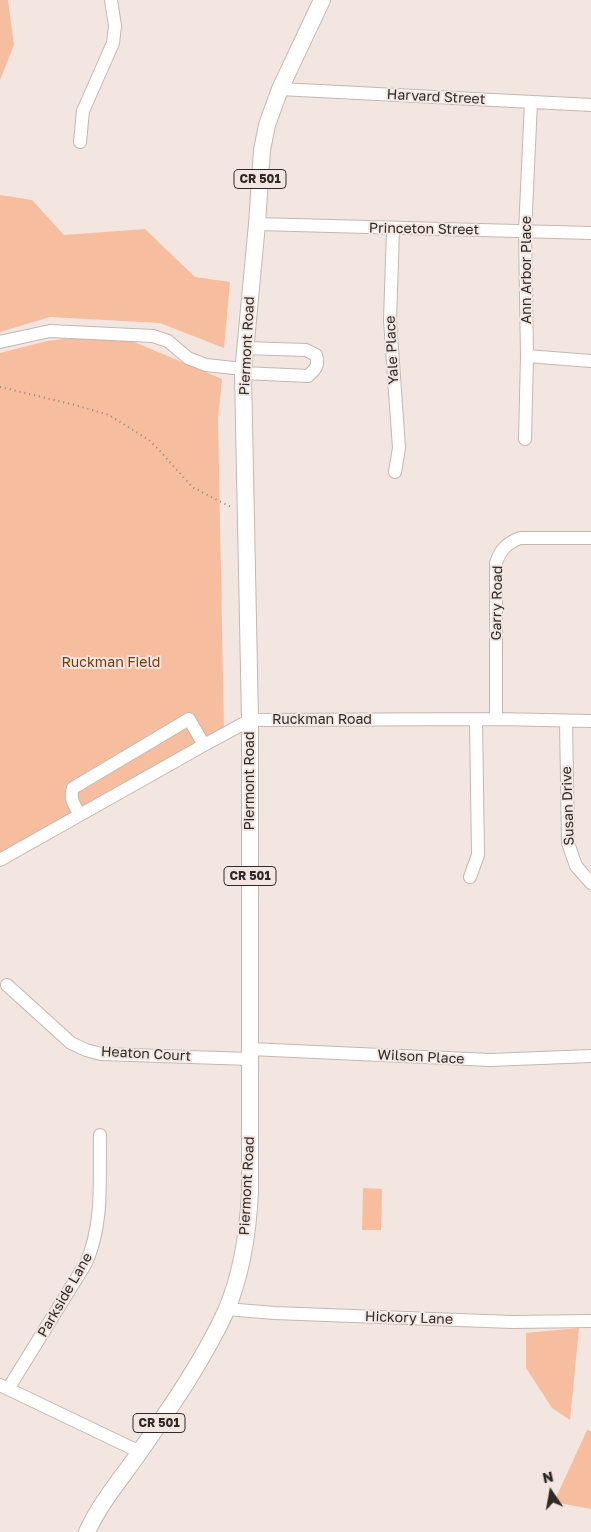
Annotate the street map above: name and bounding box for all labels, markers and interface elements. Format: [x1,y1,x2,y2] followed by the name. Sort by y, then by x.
[386,86,486,108] street label: Harvard Street
[234,170,286,188] road number: CR 501
[519,216,535,324] street label: Ann Arbor Place
[369,220,479,238] street label: Princeton Street
[236,296,258,396] street label: Piermont Road
[382,315,402,385] street label: Yale Place
[488,565,506,641] street label: Garry Road
[62,655,160,671] park label: Ruckman Field
[272,712,372,728] street label: Ruckman Road
[242,731,258,831] street label: Piermont Road
[558,766,578,846] street label: Susan Drive
[224,866,276,886] road number: CR 501
[100,1043,192,1065] street label: Heaton Court
[377,1046,465,1068] street label: Wilson Place
[236,1136,258,1236] street label: Piermont Road
[34,1250,96,1340] street label: Parkside Lane
[365,1308,453,1328] street label: Hickory Lane
[133,1414,185,1432] road number: CR 501
[526,1467,576,1517] north arrow
[541,1467,555,1486] text: N

